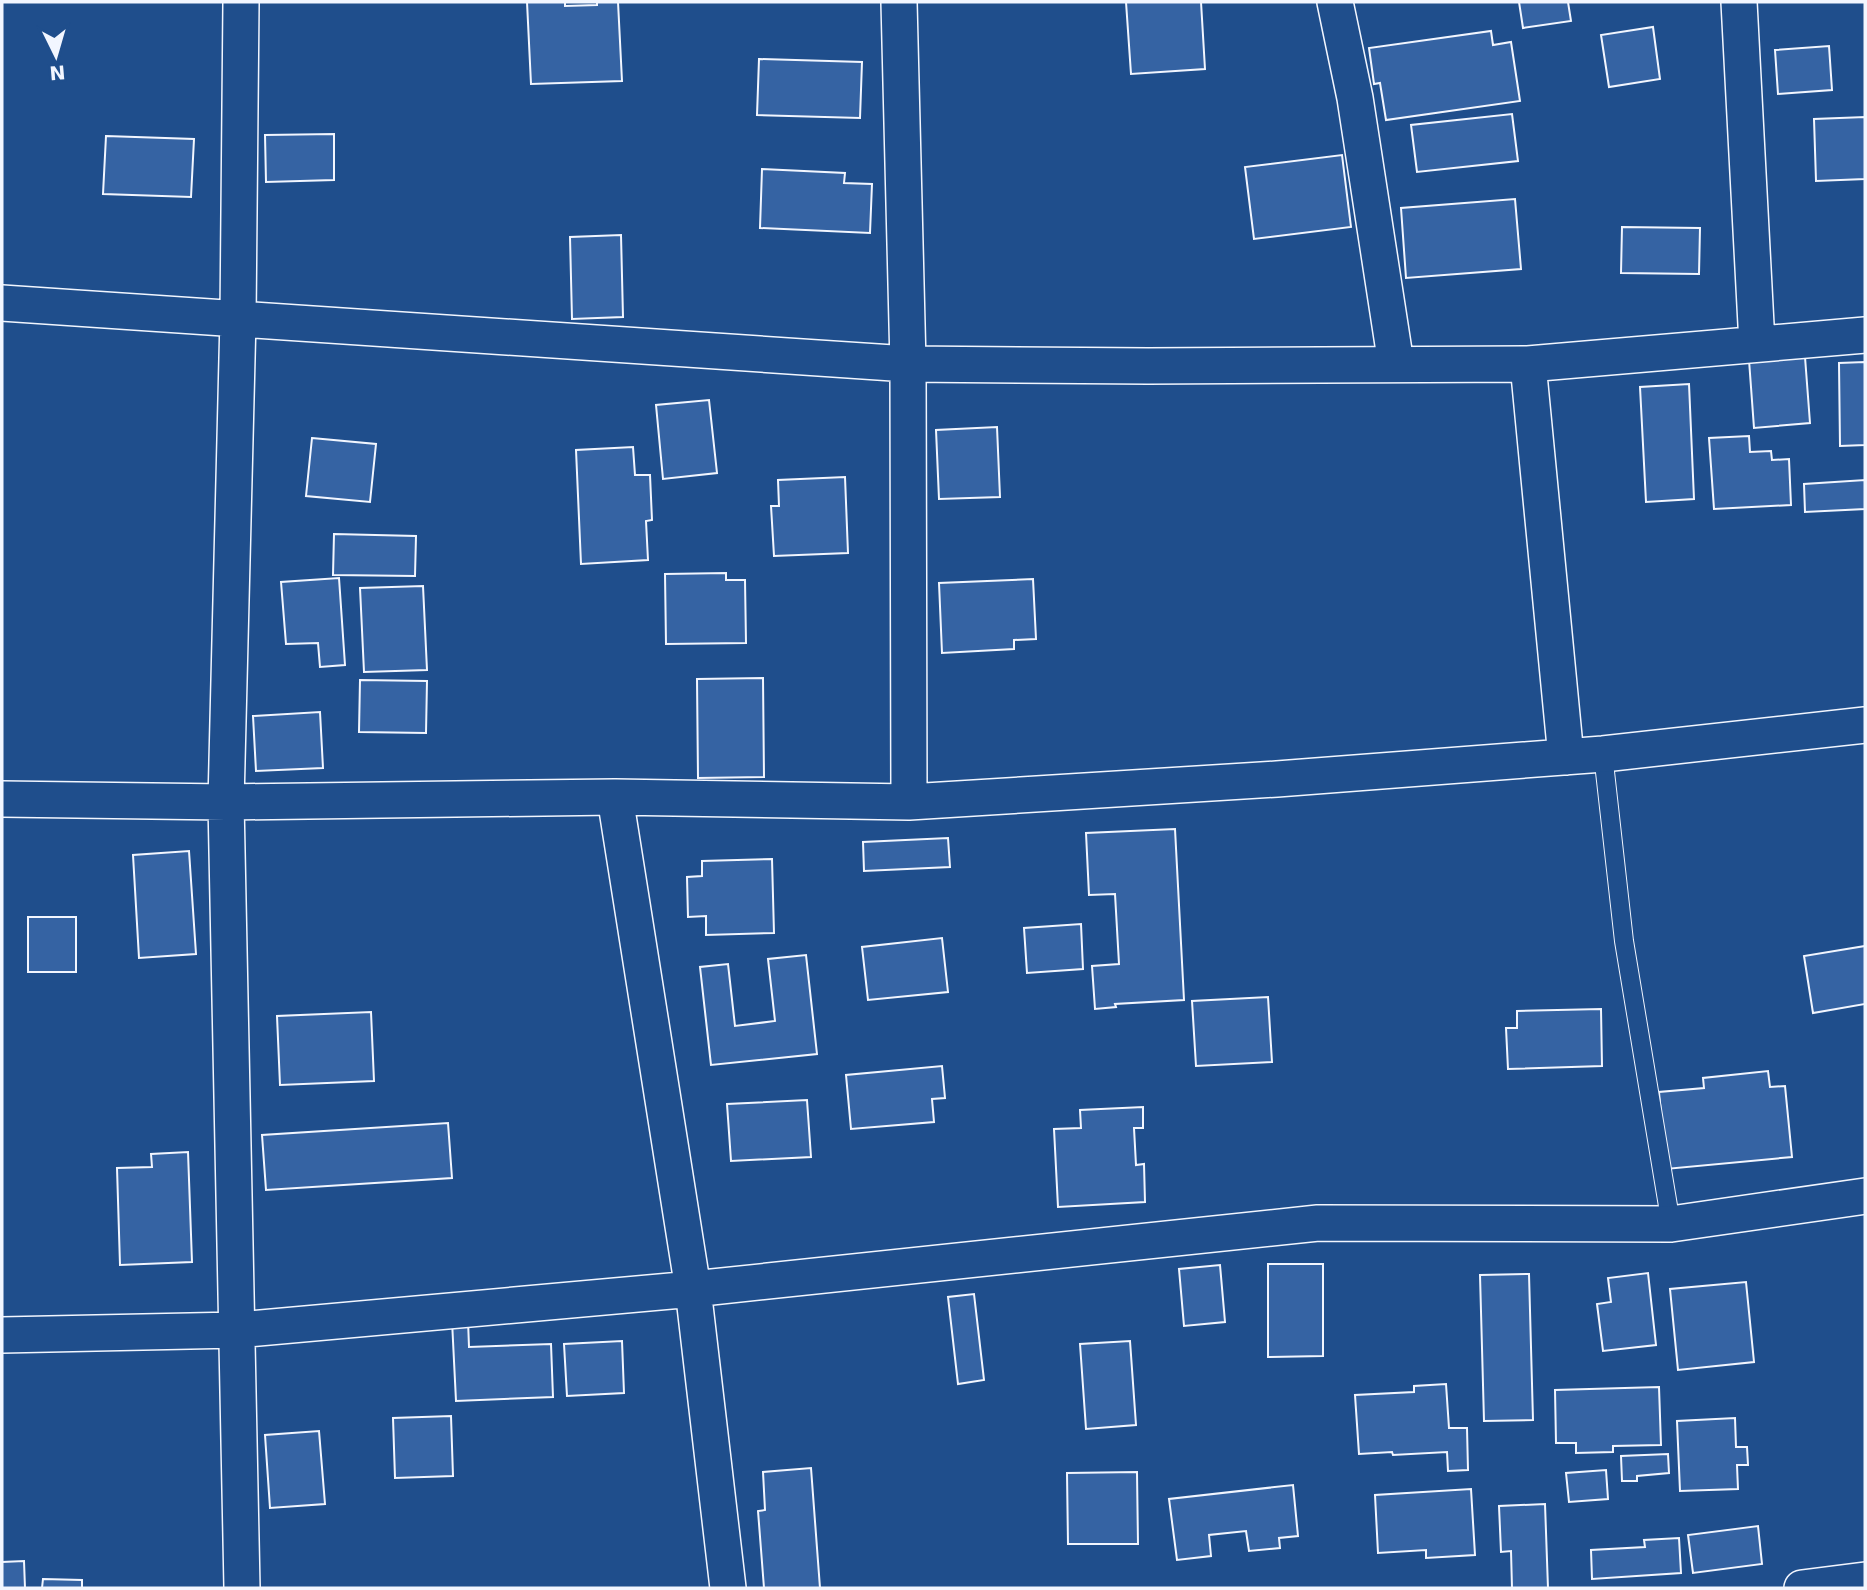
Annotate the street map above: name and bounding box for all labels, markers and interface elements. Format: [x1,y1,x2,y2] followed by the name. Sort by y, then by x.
[21,21,91,91] north arrow
[49,61,66,85] text: N

